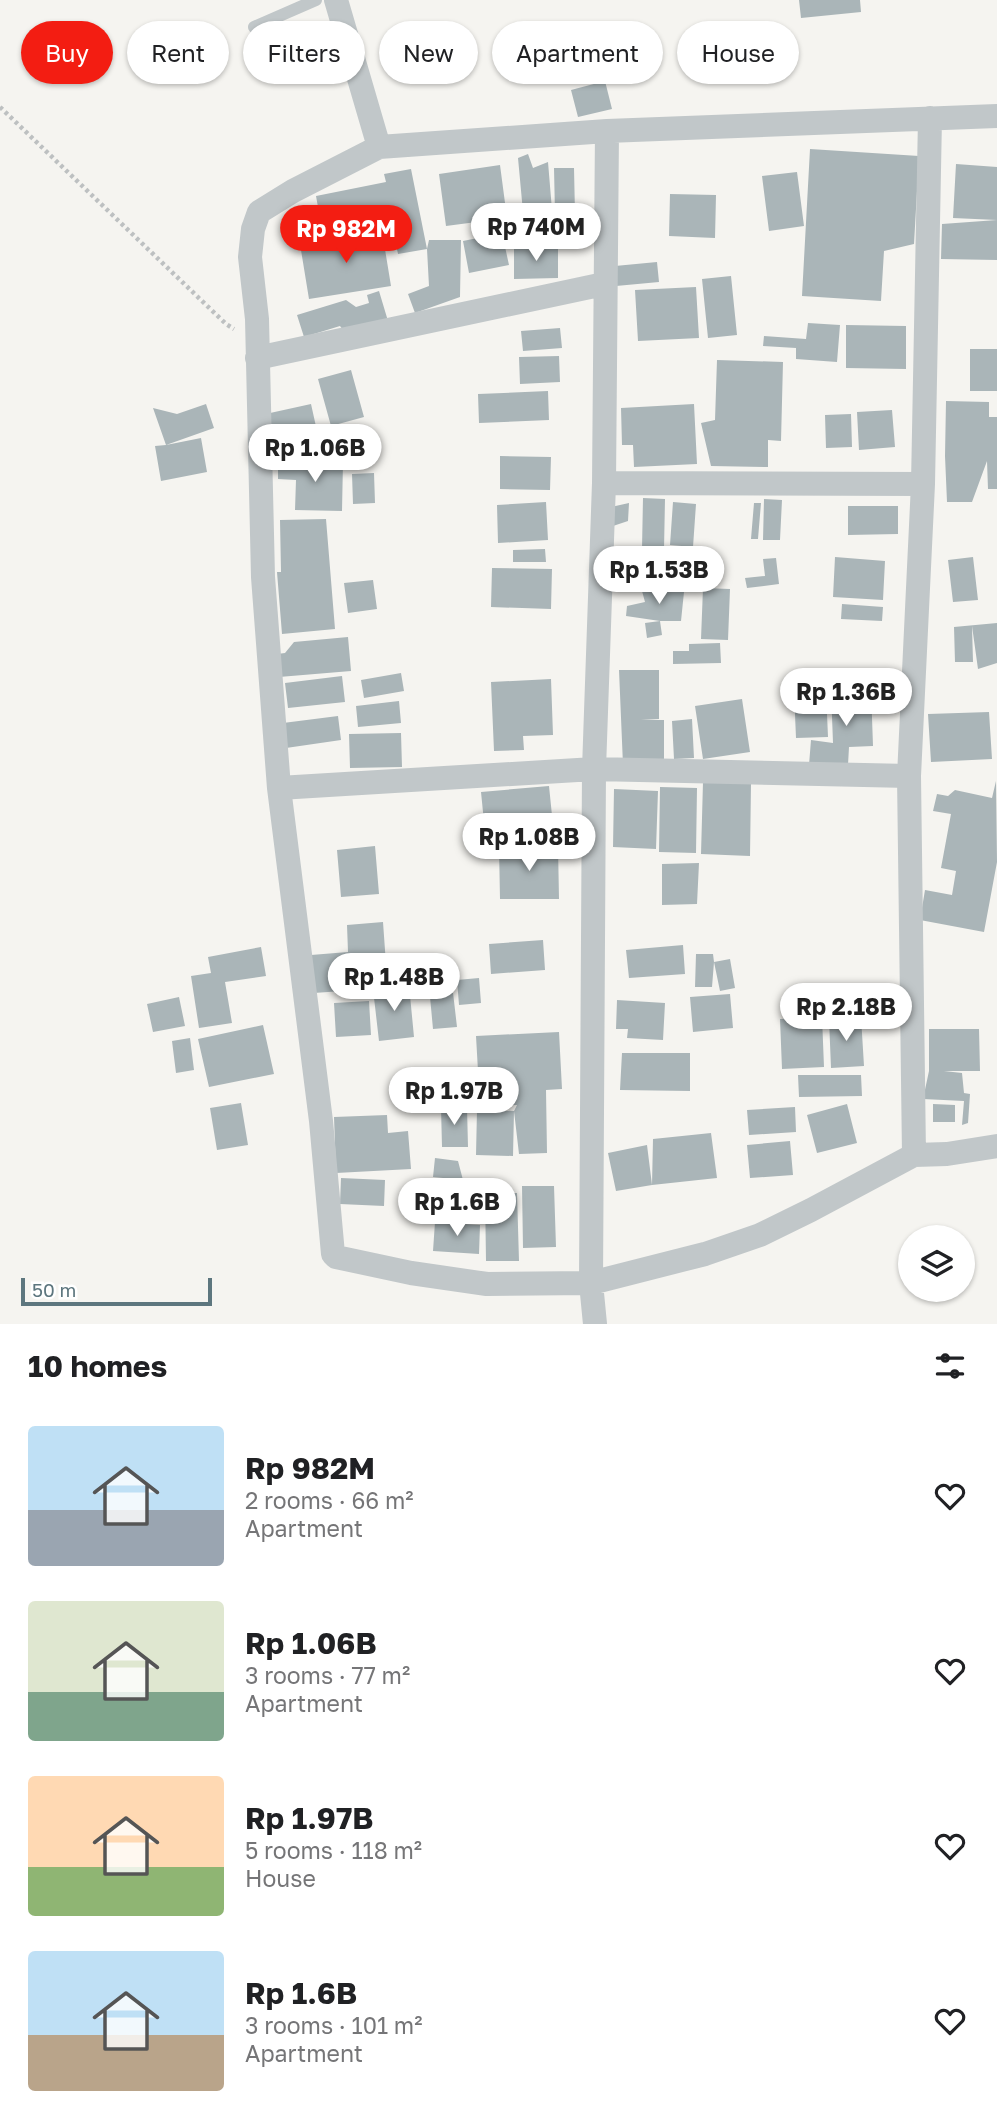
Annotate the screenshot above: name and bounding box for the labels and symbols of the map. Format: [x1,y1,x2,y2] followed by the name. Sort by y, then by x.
[471,204,601,263] pin: Rp 740M
[281,205,411,265] pin: Rp 982M
[243,424,387,484] pin: Rp 1.06B
[587,546,731,606] pin: Rp 1.53B
[774,668,918,728] pin: Rp 1.36B
[457,814,601,873] pin: Rp 1.08B
[322,954,466,1013] pin: Rp 1.48B
[774,984,918,1043] pin: Rp 2.18B
[382,1068,526,1127] pin: Rp 1.97B
[392,1178,522,1238] pin: Rp 1.6B
[21,1275,212,1307] scale bar

